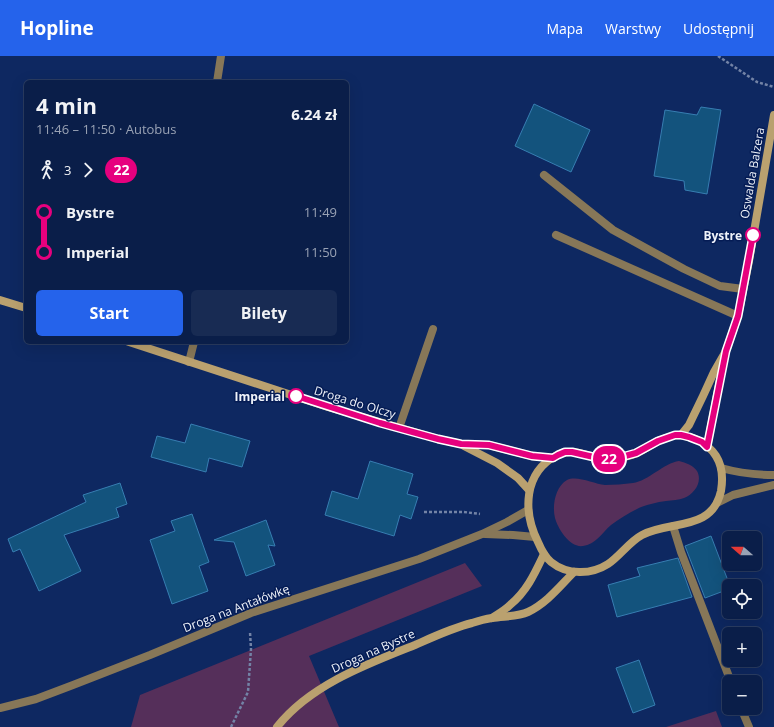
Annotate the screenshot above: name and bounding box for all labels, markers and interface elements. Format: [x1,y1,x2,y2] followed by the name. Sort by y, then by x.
[20,15,94,41] text: Hopline
[546,19,583,38] text: Mapa
[605,19,661,38] text: Warstwy
[683,19,754,38] text: Udostępnij
[36,90,97,120] text: 4 min
[291,104,337,124] text: 6.24 zł
[36,120,177,138] text: 11:46 – 11:50 · Autobus
[736,126,768,220] street label: Oswalda Balzera
[36,159,58,181] icon: walk
[77,159,99,181] icon: forward
[113,160,129,179] text: 22
[64,161,71,179] text: 3
[66,202,114,222] text: Bystre
[304,203,337,221] text: 11:49
[703,227,742,244] place label: Bystre
[745,227,761,243] marker: Bystre
[66,242,129,262] text: Imperial
[304,243,337,261] text: 11:50
[36,290,183,336] button: Start
[191,290,337,336] button: Bilety
[312,382,399,423] street label: Droga do Olczy
[235,388,285,405] place label: Imperial
[288,388,304,404] marker: Imperial
[591,446,627,472] line badge: 22
[601,449,617,468] text: 22
[722,531,762,571] north arrow
[722,531,762,715] map controls
[722,579,762,619] button: locate
[180,580,292,636] street label: Droga na Antałówkę
[329,625,418,677] street label: Droga na Bystre
[722,627,762,667] button: +
[722,675,762,715] button: −

